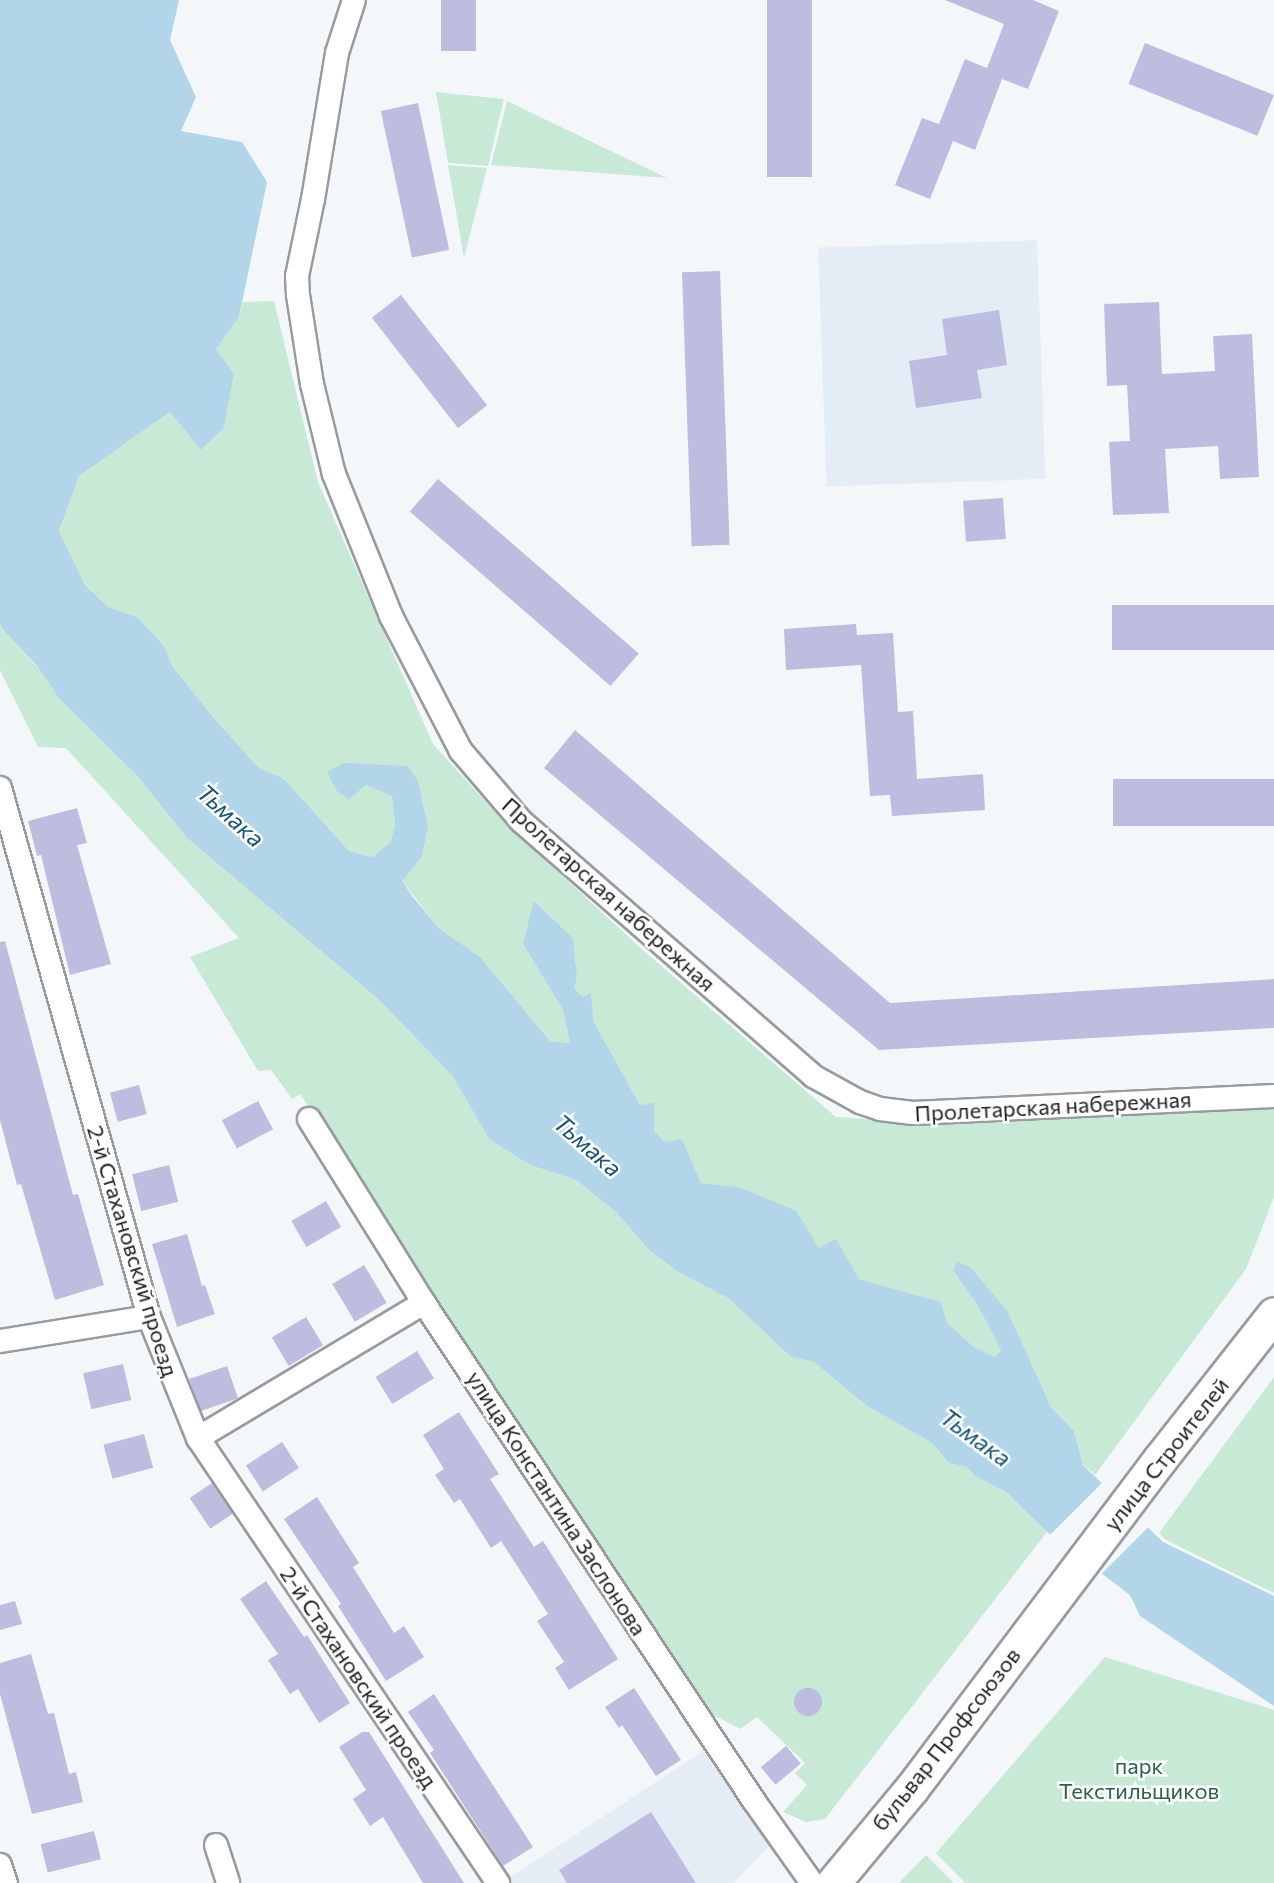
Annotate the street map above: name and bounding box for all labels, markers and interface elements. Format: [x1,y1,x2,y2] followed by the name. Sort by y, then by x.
[191,777,271,853] water label: Тьмака
[497,791,721,997] street label: Пролетарская набережная
[914,1086,1192,1126] street label: Пролетарская набережная
[548,1108,628,1182] water label: Тьмака
[82,1122,184,1380] street label: 2-й Стахановский проезд
[462,1366,652,1640] street label: улица Константина Заслонова
[1098,1372,1234,1536] street label: улица Строителей
[935,1402,1017,1472] water label: Тьмака
[275,1561,443,1793] street label: 2-й Стахановский проезд
[866,1642,1026,1836] street label: бульвар Профсоюзов
[1059,1752,1219,1804] park label: парк Текстильщиков

